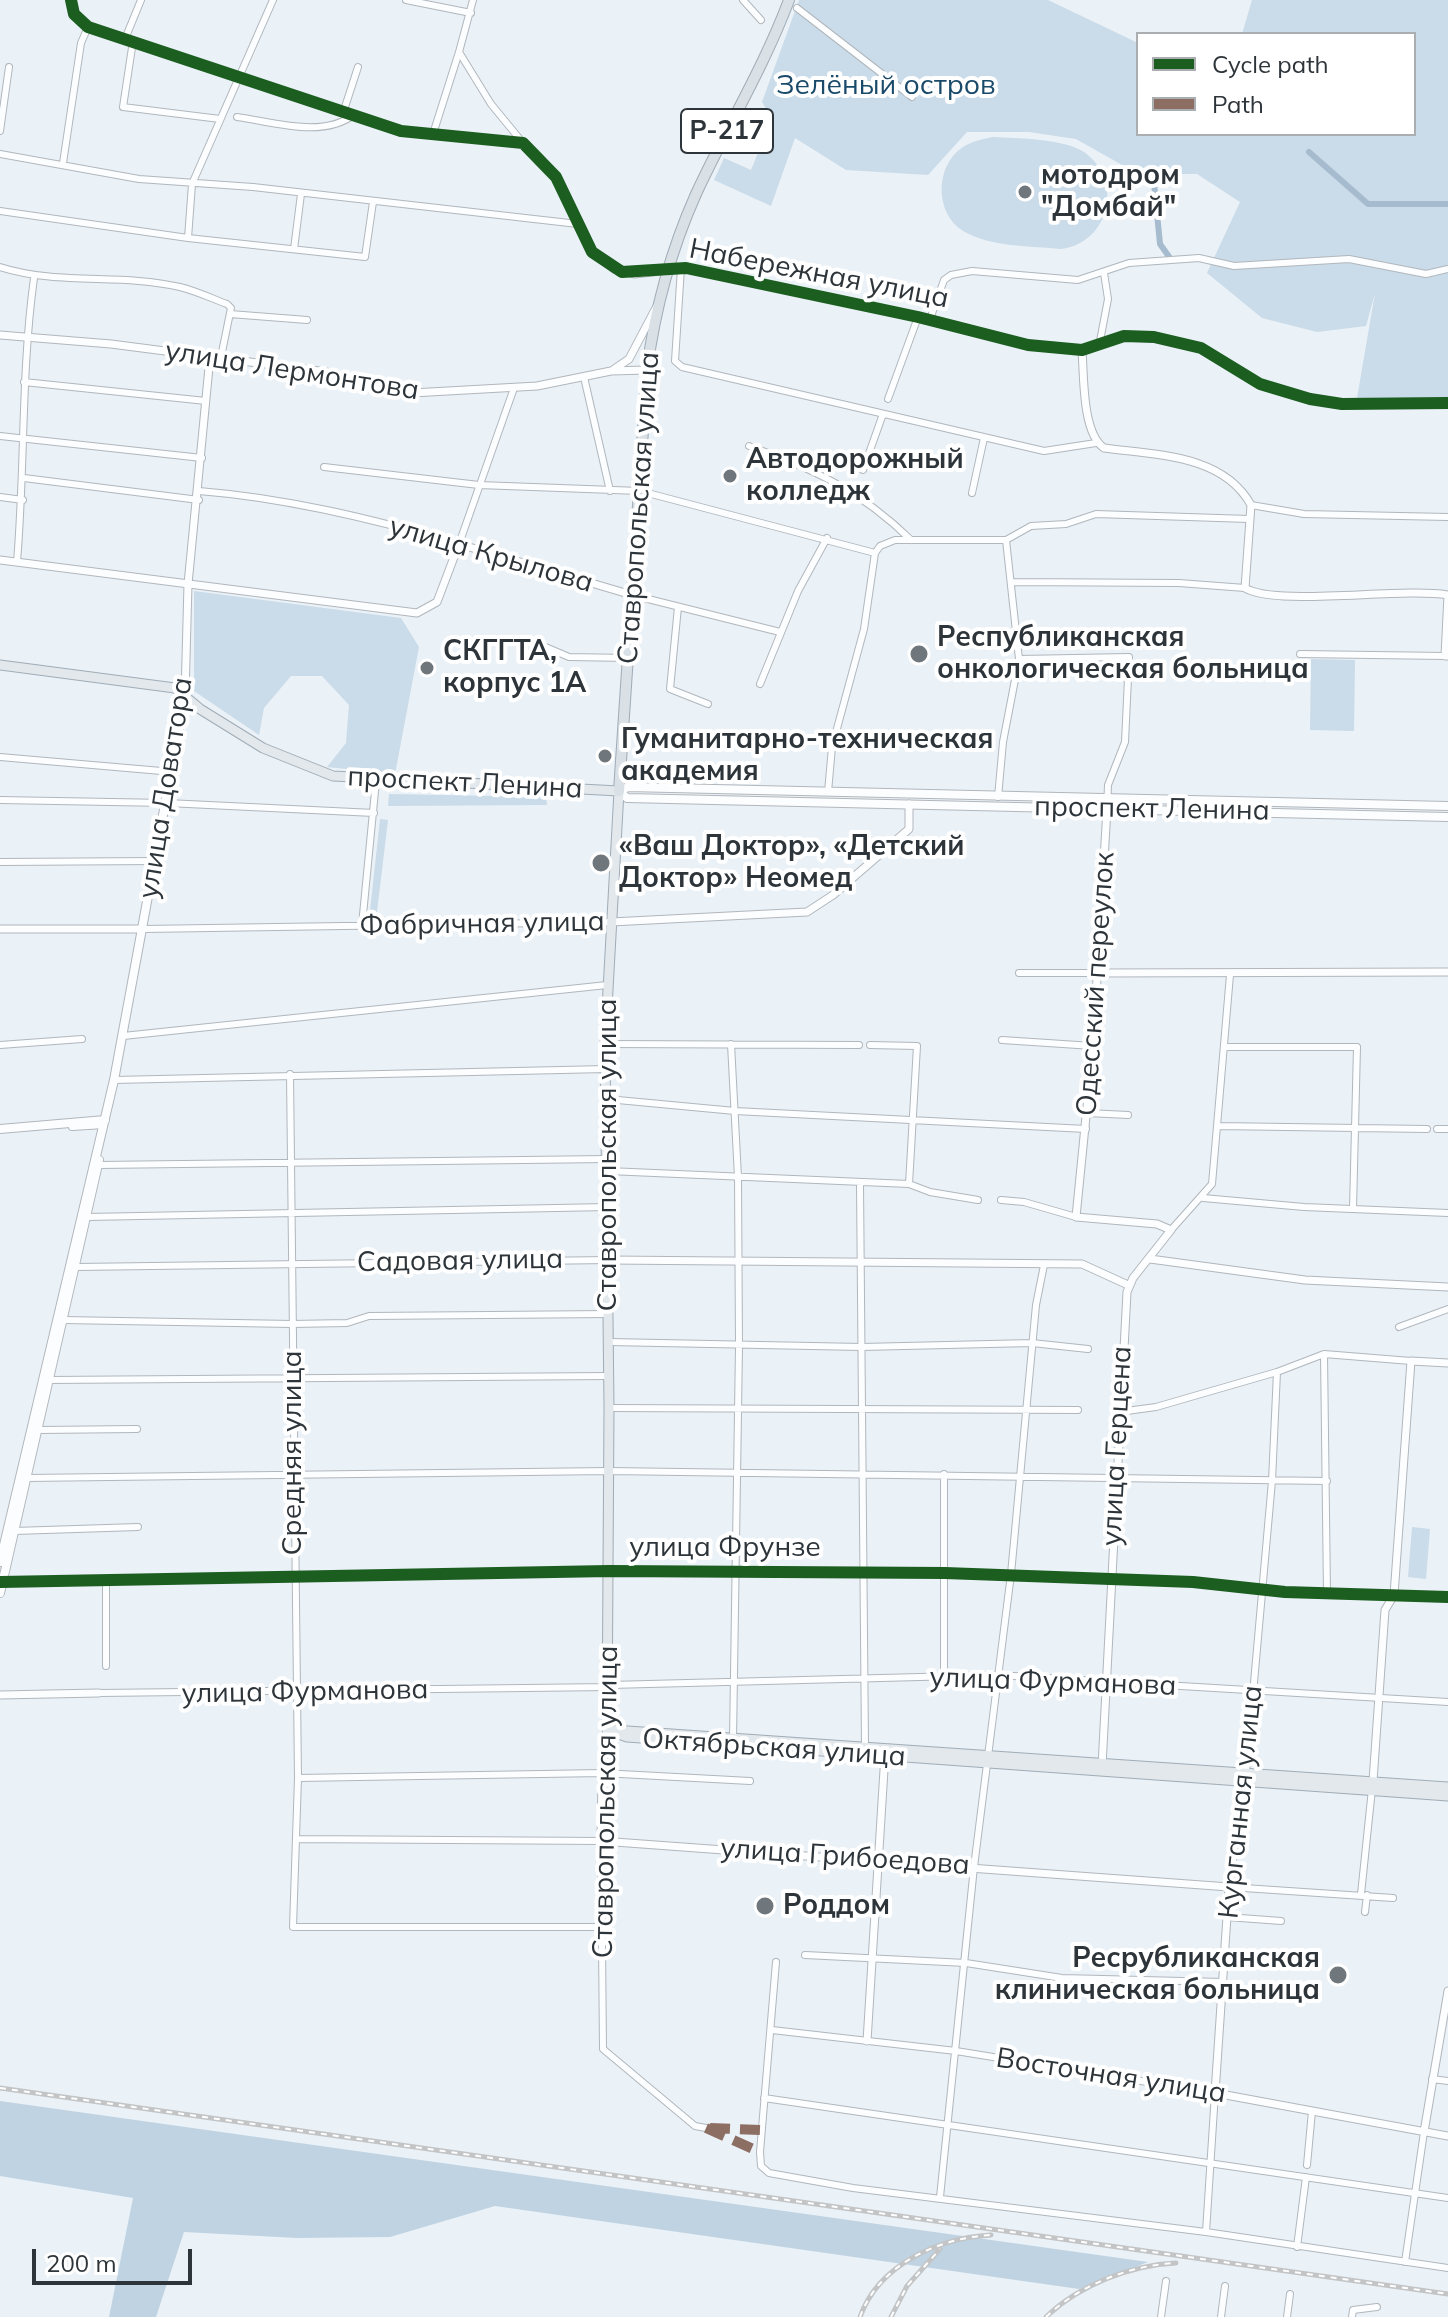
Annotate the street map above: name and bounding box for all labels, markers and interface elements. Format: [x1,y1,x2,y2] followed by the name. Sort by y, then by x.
[1136,32,1416,136] legend
[1212,49,1329,79] text: Cycle path
[776,69,996,103] park label: Зелёный остров
[1212,89,1264,119] text: Path
[681,109,773,153] road number: Р-217
[1041,159,1180,225] place label: мотодром "Домбай"
[1016,183,1034,201] marker: мотодром "Домбай"
[686,232,952,316] street label: Набережная улица
[163,334,421,408] street label: улица Лермонтова
[611,351,667,665] street label: Ставропольская улица
[746,443,964,509] place label: Автодорожный колледж
[721,467,739,485] marker: Автодорожный колледж
[385,510,597,600] street label: улица Крылова
[937,621,1309,687] place label: Республиканская онкологическая больница
[443,635,586,701] place label: СКГГТА, корпус 1А
[908,643,930,665] marker: Республиканская онкологическая больница
[418,659,436,677] marker: СКГГТА, корпус 1А
[132,675,200,901] street label: улица Доватора
[621,723,993,789] place label: Гуманитарно-техническая академия
[596,747,614,765] marker: Гуманитарно-техническая академия
[347,760,583,806] street label: проспект Ленина
[1034,790,1270,828] street label: проспект Ленина
[619,830,965,896] place label: «Ваш Доктор», «Детский Доктор» Неомед
[1070,851,1122,1117] street label: Одесский переулок
[590,852,612,874] marker: «Ваш Доктор», «Детский Доктор» Неомед
[359,905,605,943] street label: Фабричная улица
[591,999,625,1311] street label: Ставропольская улица
[357,1242,563,1280] street label: Садовая улица
[1095,1345,1139,1547] street label: улица Герцена
[276,1350,310,1556] street label: Средняя улица
[629,1531,821,1565] street label: улица Фрунзе
[586,1645,626,1959] street label: Ставропольская улица
[929,1661,1177,1703] street label: улица Фурманова
[181,1673,429,1711] street label: улица Фурманова
[1212,1684,1270,1920] street label: Курганная улица
[641,1722,907,1774] street label: Октябрьская улица
[719,1832,971,1882] street label: улица Грибоедова
[783,1889,890,1923] place label: Роддом
[754,1895,776,1917] marker: Роддом
[995,1942,1320,2008] place label: Ресрубликанская клиническая больница
[1327,1964,1349,1986] marker: Ресрубликанская клиническая больница
[994,2041,1228,2111] street label: Восточная улица
[36,2233,196,2283] scale bar
[46,2248,117,2278] text: 200 m

